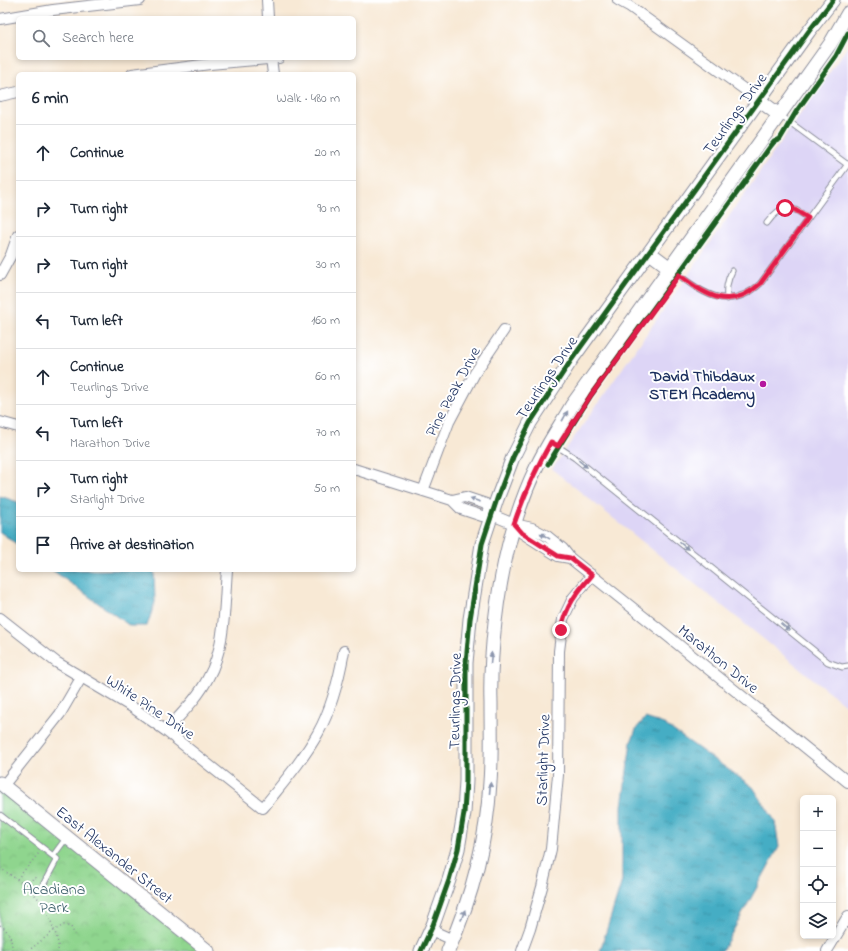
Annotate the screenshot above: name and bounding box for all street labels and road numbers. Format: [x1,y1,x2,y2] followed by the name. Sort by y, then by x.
[698,67,774,160] street label: Teurlings Drive
[511,331,585,425] street label: Teurlings Drive
[420,342,488,441] street label: Pine Peak Drive
[672,619,764,700] street label: Marathon Drive
[443,652,469,750] street label: Teurlings Drive
[100,669,200,747] street label: White Pine Drive
[530,713,558,806] street label: Starlight Drive
[50,801,178,911] street label: East Alexander Street

